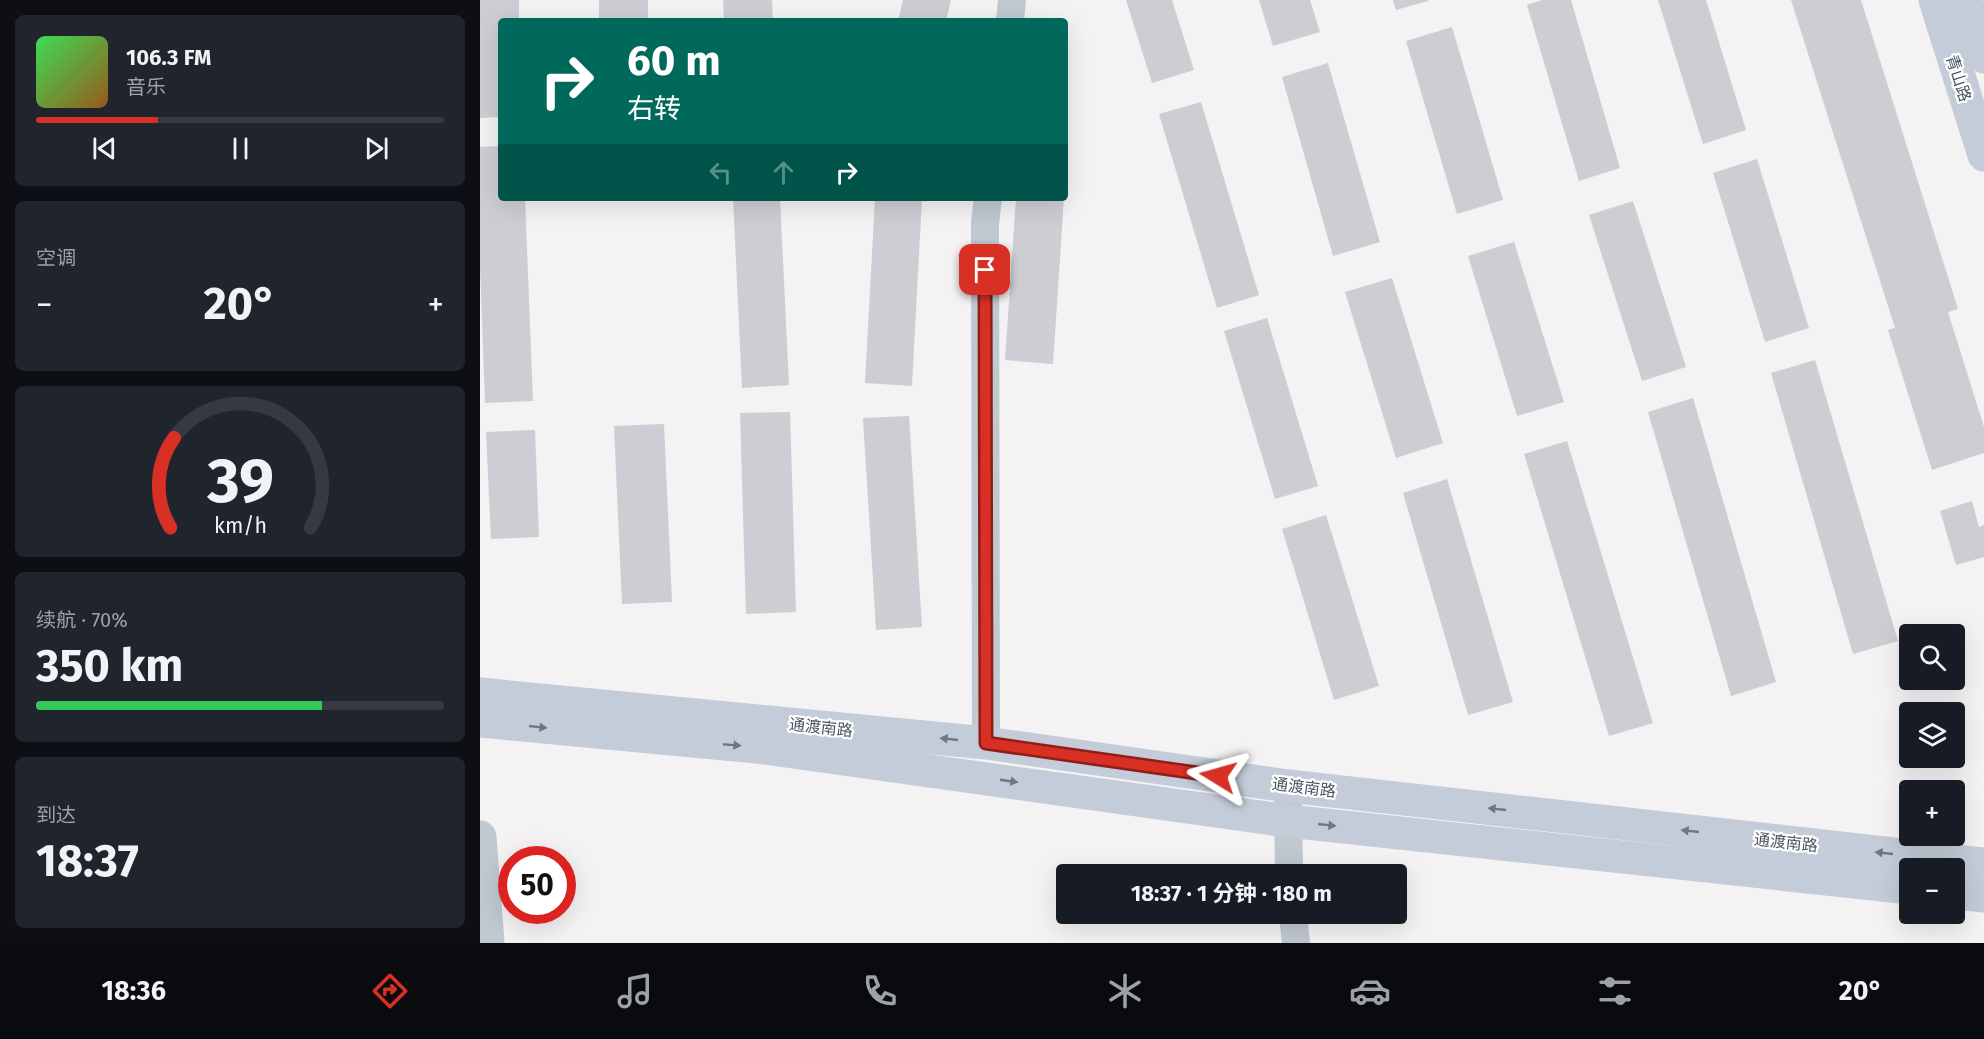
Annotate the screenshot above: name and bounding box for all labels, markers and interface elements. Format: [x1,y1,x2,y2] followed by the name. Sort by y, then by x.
[627,36,721,86] text: 60 m
[528,42,606,120] icon: right
[126,44,211,71] text: 106.3 FM
[1942,52,1975,104] street label: 青山路
[126,75,166,99] text: 音乐
[627,93,681,125] text: 右转
[88,132,121,165] icon: previous
[224,132,257,165] icon: pause
[360,132,393,165] icon: next
[704,156,737,189] icon: left
[767,156,800,189] icon: ahead
[830,156,863,189] icon: right
[959,244,1010,295] pin
[36,246,76,270] text: 空调
[968,253,1001,286] icon: arrive
[203,277,277,331] text: 20°
[36,285,53,325] text: −
[428,285,444,325] text: +
[206,445,273,520] text: 39
[213,514,267,540] text: km/h
[36,608,128,632] text: 续航 · 70%
[1899,624,1965,924] map controls
[1899,624,1965,690] button: search
[36,639,183,693] text: 350 km
[1899,702,1965,768] button: layers
[788,715,854,740] street label: 通渡南路
[529,722,548,732] one-way arrow
[940,735,959,744] one-way arrow
[723,740,742,750] one-way arrow
[1186,744,1250,808] position arrow
[1271,774,1337,801] street label: 通渡南路
[1000,777,1019,786] one-way arrow
[1899,780,1965,846] button: +
[36,803,76,827] text: 到达
[1487,804,1506,814] one-way arrow
[1318,820,1337,830] one-way arrow
[1681,826,1700,836] one-way arrow
[1753,830,1819,855] street label: 通渡南路
[36,834,139,888] text: 18:37
[498,846,576,924] speed limit sign: 50
[1875,848,1894,858] one-way arrow
[1899,858,1965,924] button: −
[1131,880,1332,907] text: 18:37 · 1 分钟 · 180 m
[369,970,411,1012] icon: directions
[614,970,656,1012] icon: music
[859,970,901,1012] icon: phone
[1104,970,1146,1012] icon: climate
[1349,970,1391,1012] icon: car
[1594,970,1636,1012] icon: filters
[101,975,166,1007] text: 18:36
[1839,975,1883,1007] text: 20°

